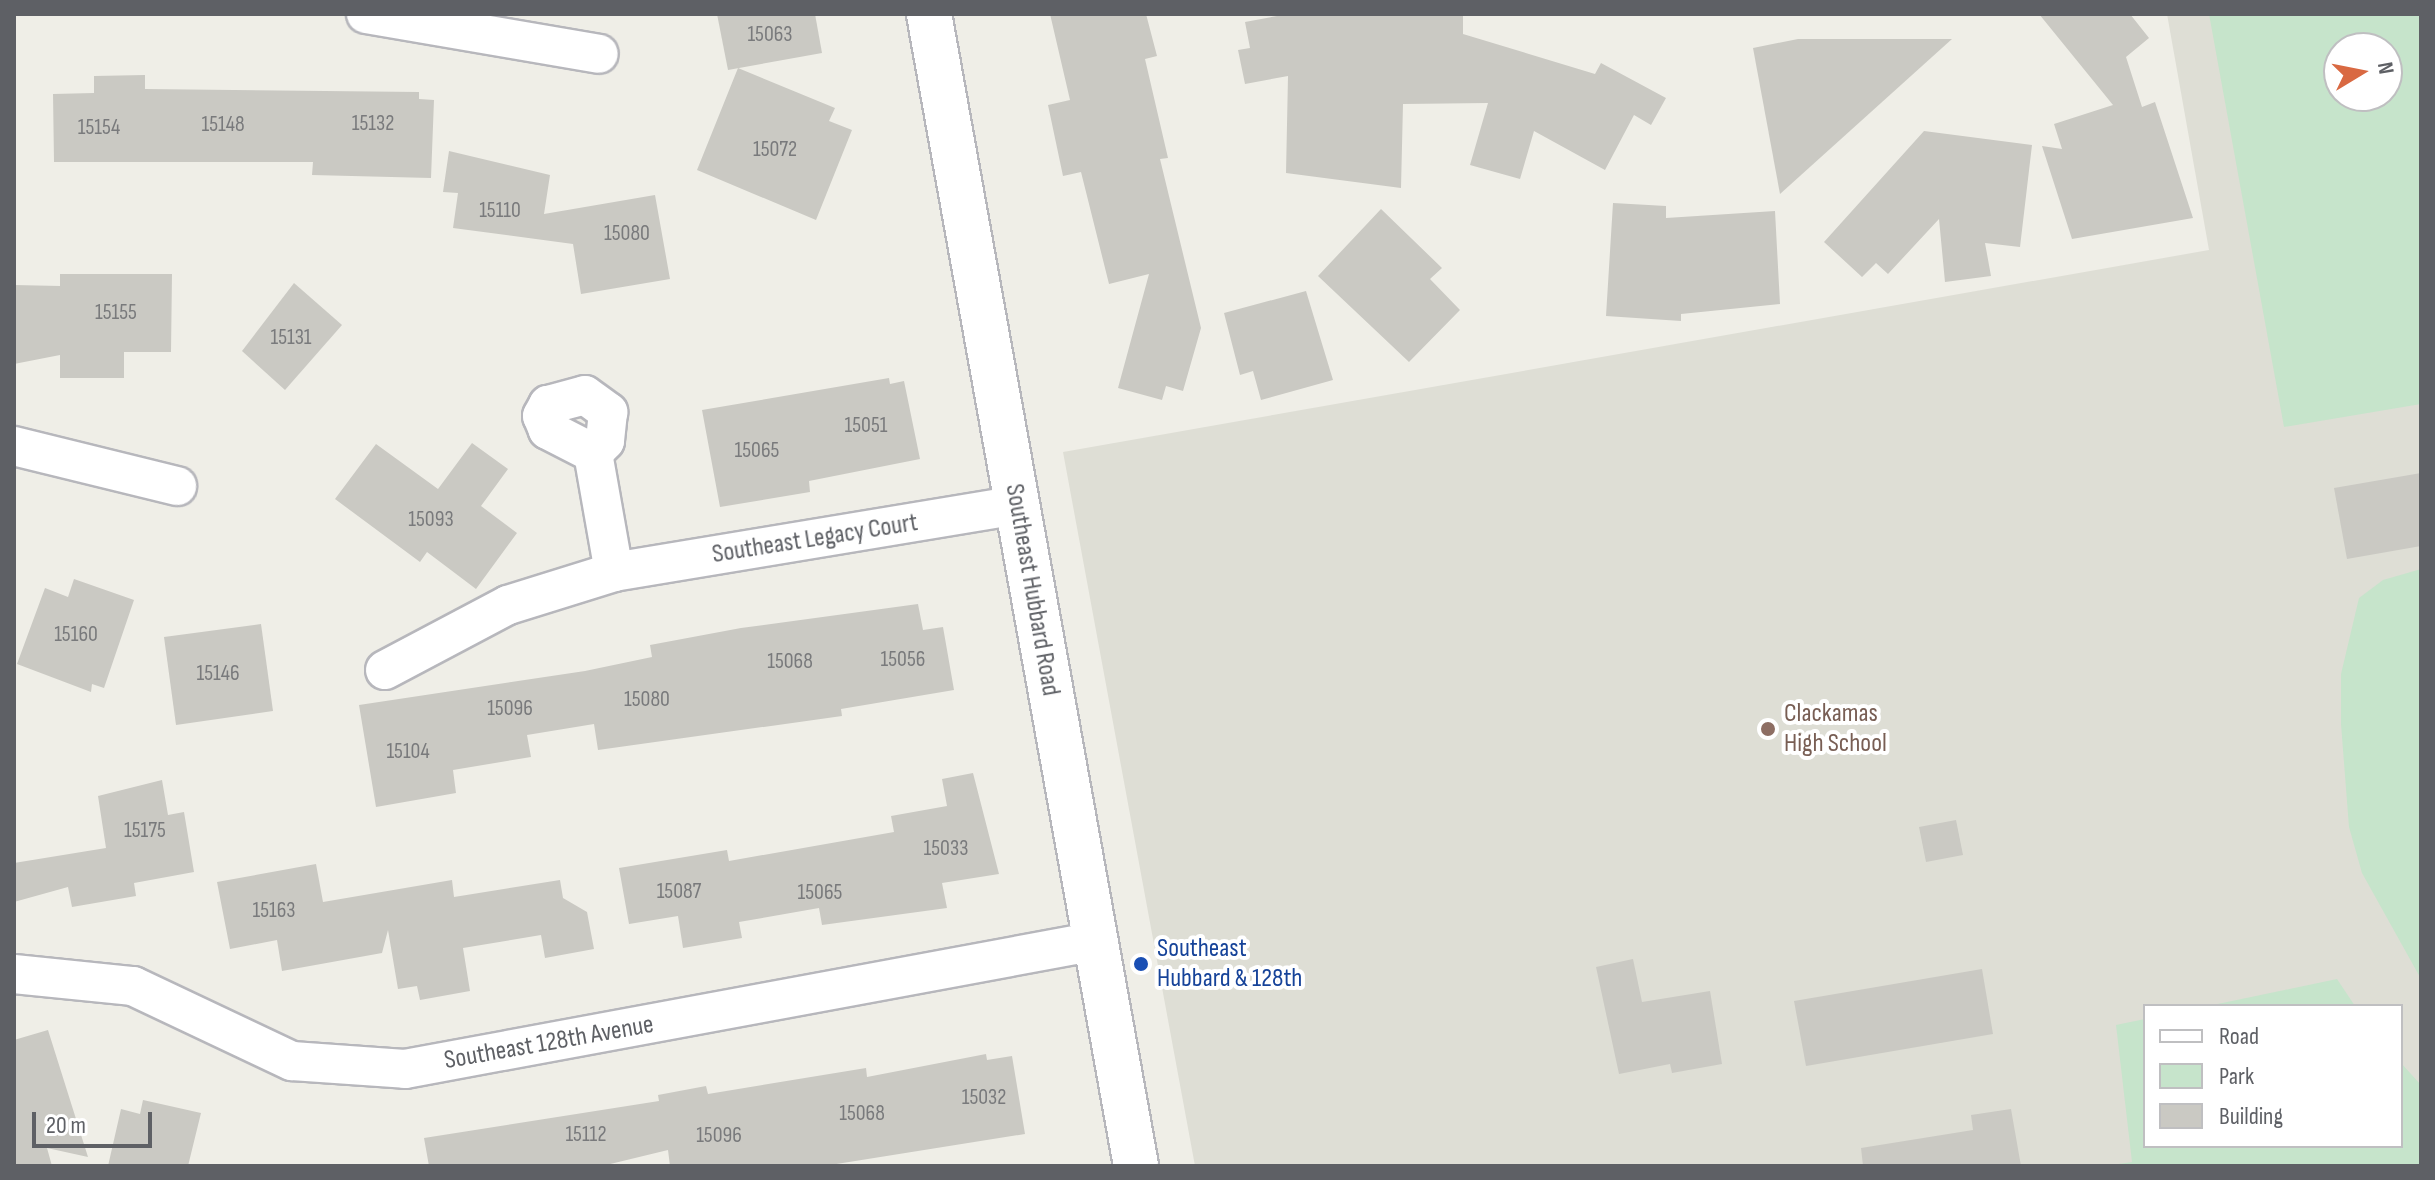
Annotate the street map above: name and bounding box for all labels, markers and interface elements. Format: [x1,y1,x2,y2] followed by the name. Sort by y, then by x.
[747,22,793,48] house number: 15063
[2323,32,2403,112] north arrow
[2371,60,2399,76] text: N
[352,111,394,137] house number: 15132
[201,112,245,138] house number: 15148
[78,115,120,141] house number: 15154
[753,137,797,163] house number: 15072
[479,198,521,224] house number: 15110
[604,221,650,247] house number: 15080
[95,300,137,326] house number: 15155
[270,325,312,351] house number: 15131
[845,413,887,439] house number: 15051
[735,438,779,464] house number: 15065
[998,482,1066,698] street label: Southeast Hubbard Road
[408,507,454,533] house number: 15093
[710,507,920,571] street label: Southeast Legacy Court
[54,622,98,648] house number: 15160
[881,647,925,673] house number: 15056
[767,649,813,675] house number: 15068
[196,661,240,687] house number: 15146
[624,687,670,713] house number: 15080
[487,696,533,722] house number: 15096
[1784,698,1887,760] place label: Clackamas High School
[1759,720,1777,738] marker: Clackamas High School
[386,739,430,765] house number: 15104
[124,818,166,844] house number: 15175
[924,836,968,862] house number: 15033
[657,879,701,905] house number: 15087
[798,880,842,906] house number: 15065
[252,898,296,924] house number: 15163
[1157,933,1302,994] place label: Southeast Hubbard & 128th
[1132,955,1150,973] marker: Southeast Hubbard & 128th
[2143,1004,2403,1148] legend
[442,1009,656,1077] street label: Southeast 128th Avenue
[2219,1022,2259,1051] text: Road
[2219,1062,2254,1091] text: Park
[962,1085,1006,1111] house number: 15032
[36,1096,156,1146] scale bar
[839,1101,885,1127] house number: 15068
[2219,1102,2283,1131] text: Building
[46,1111,86,1140] text: 20 m
[565,1122,607,1148] house number: 15112
[696,1123,742,1149] house number: 15096

